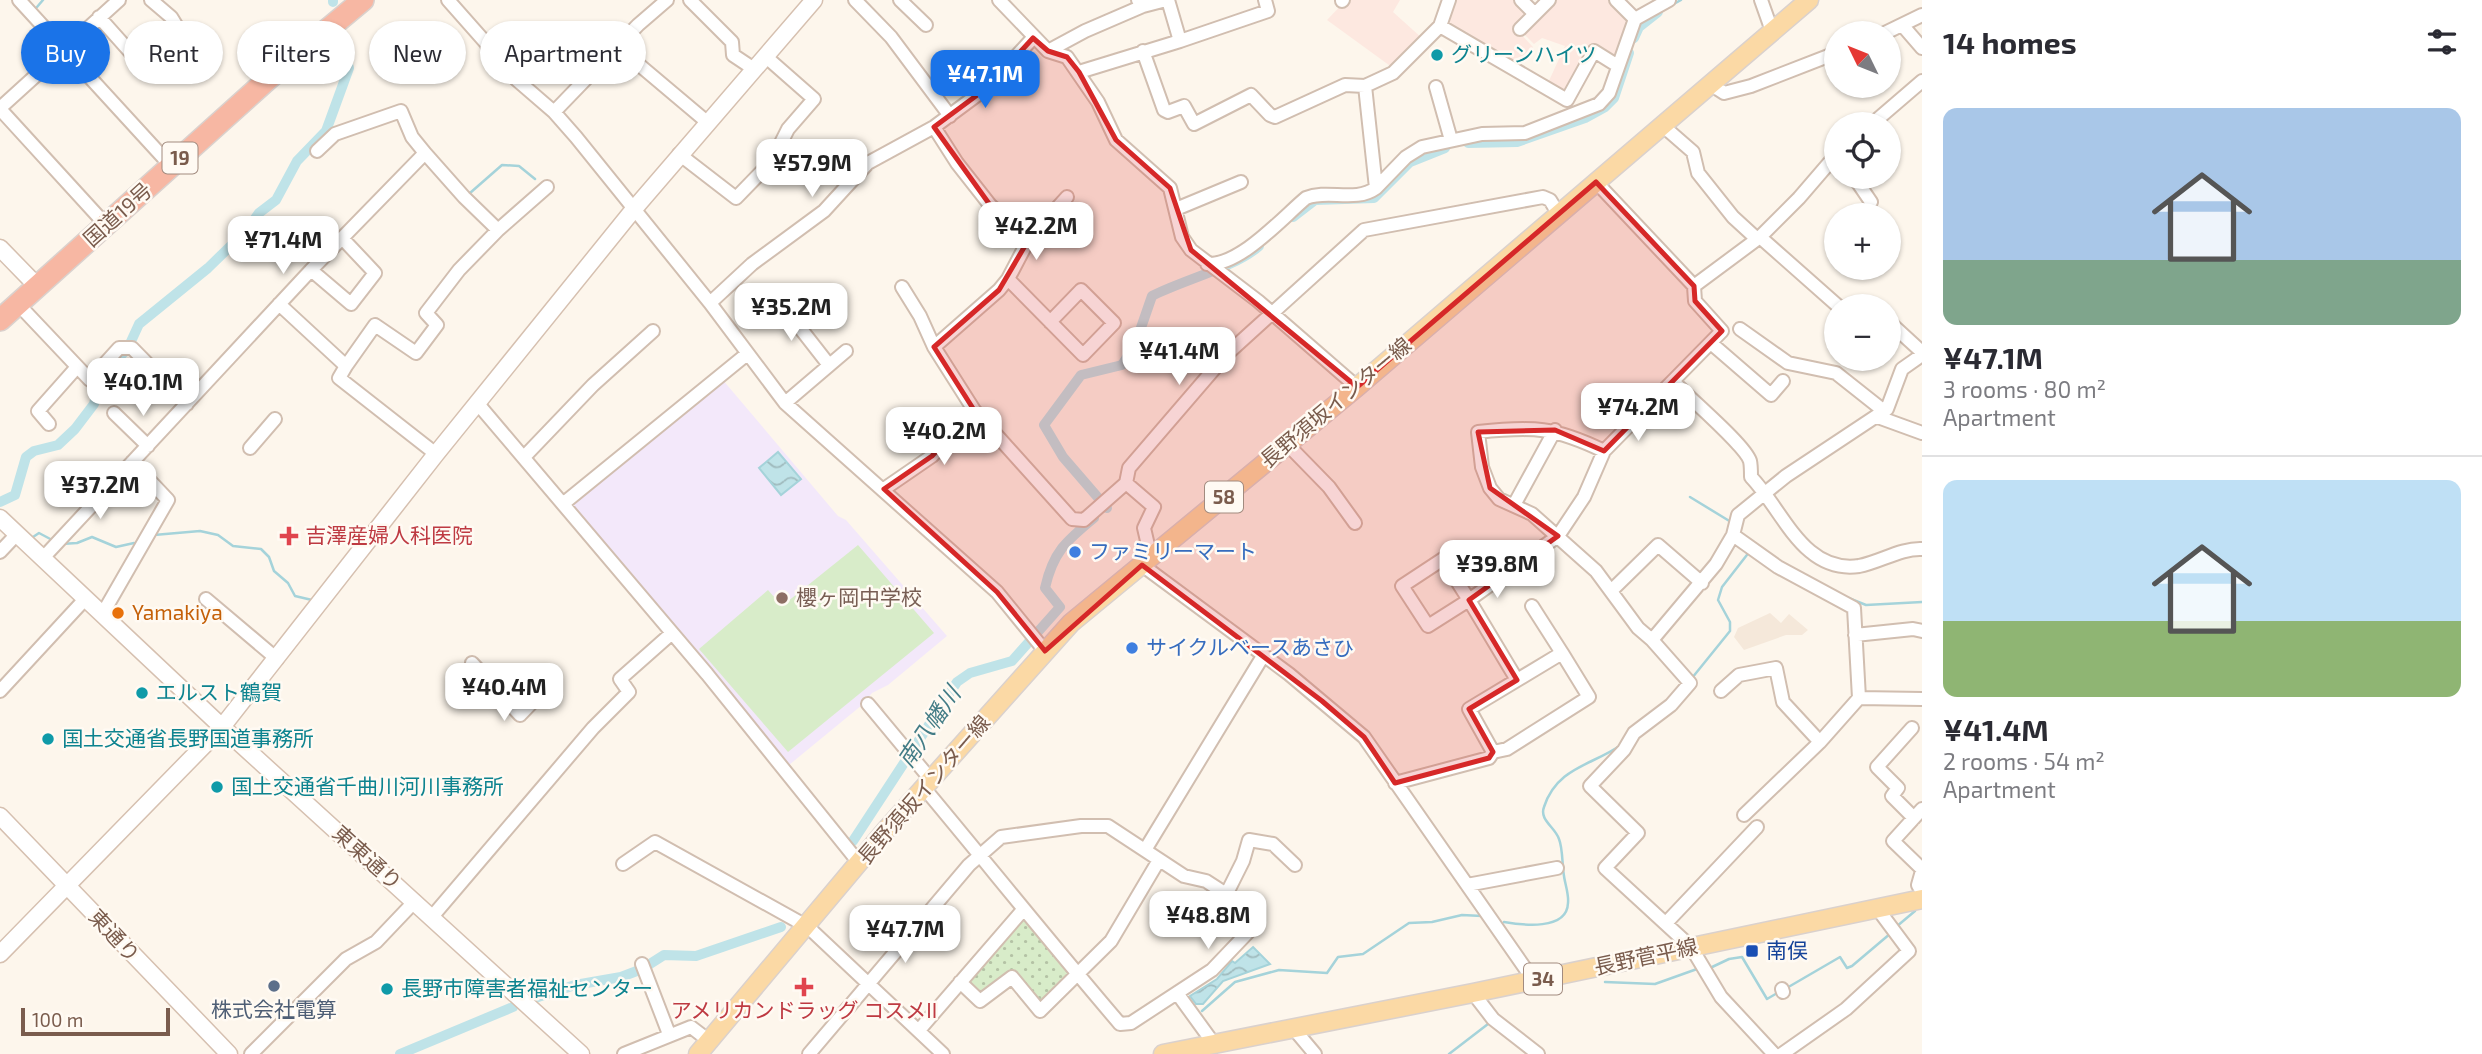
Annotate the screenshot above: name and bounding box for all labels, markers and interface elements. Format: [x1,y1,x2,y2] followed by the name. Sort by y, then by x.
[21,21,110,84] chip: Buy
[124,21,223,84] chip: Rent
[237,21,355,84] chip: Filters
[369,21,466,84] chip: New
[480,21,646,84] chip: Apartment
[1824,21,1900,98] north arrow
[1824,21,1901,371] map controls
[2423,23,2461,61] icon: filters
[1943,24,2077,60] text: 14 homes
[1451,41,1597,66] place label: グリーンハイツ
[1429,47,1445,63] marker: グリーンハイツ
[928,50,1042,110] pin: ¥47.1M
[947,59,1023,87] text: ¥47.1M
[1824,112,1901,189] button: locate
[755,140,869,199] pin: ¥57.9M
[162,142,198,174] road number: 19
[772,148,852,176] text: ¥57.9M
[2139,154,2265,280] icon: home
[78,177,156,251] street label: 国道19号
[979,202,1093,262] pin: ¥42.2M
[1824,203,1901,280] button: +
[994,211,1078,239] text: ¥42.2M
[226,216,340,276] pin: ¥71.4M
[244,225,322,253] text: ¥71.4M
[734,284,848,343] pin: ¥35.2M
[750,292,832,320] text: ¥35.2M
[1824,294,1901,371] button: −
[1122,328,1236,387] pin: ¥41.4M
[1255,332,1415,472] street label: 長野須坂インター線
[1138,336,1220,364] text: ¥41.4M
[1943,339,2043,375] text: ¥47.1M
[86,358,200,418] pin: ¥40.1M
[103,367,183,395] text: ¥40.1M
[1943,375,2106,403] text: 3 rooms · 80 m²
[1581,384,1695,443] pin: ¥74.2M
[1597,392,1679,420] text: ¥74.2M
[1943,403,2056,431] text: Apartment
[887,407,1001,467] pin: ¥40.2M
[902,416,986,444] text: ¥40.2M
[43,462,157,521] pin: ¥37.2M
[60,470,140,498] text: ¥37.2M
[1205,482,1243,512] road number: 58
[305,522,473,547] place label: 吉澤産婦人科医院
[279,526,299,546] marker: 吉澤産婦人科医院
[2139,526,2265,652] icon: home
[1089,538,1257,563] place label: ファミリーマート
[1440,540,1554,600] pin: ¥39.8M
[1067,544,1083,560] marker: ファミリーマート
[1456,549,1538,577] text: ¥39.8M
[796,584,922,609] place label: 櫻ヶ岡中学校
[774,590,790,606] marker: 櫻ヶ岡中学校
[132,599,223,624] place label: Yamakiya
[110,605,126,621] marker: Yamakiya
[1146,634,1354,659] place label: サイクルベースあさひ
[1124,640,1140,656] marker: サイクルベースあさひ
[447,664,561,723] pin: ¥40.4M
[461,672,547,700] text: ¥40.4M
[891,678,967,772] water label: 南八幡川
[156,679,282,704] place label: エルスト鶴賀
[134,685,150,701] marker: エルスト鶴賀
[851,709,994,869] street label: 長野須坂インター線
[1943,711,2049,747] text: ¥41.4M
[62,725,314,750] place label: 国土交通省長野国道事務所
[40,731,56,747] marker: 国土交通省長野国道事務所
[1943,747,2105,775] text: 2 rooms · 54 m²
[231,773,504,798] place label: 国土交通省千曲川河川事務所
[1943,775,2056,803] text: Apartment
[209,779,225,795] marker: 国土交通省千曲川河川事務所
[328,819,408,894] street label: 東東通り
[1151,892,1265,951] pin: ¥48.8M
[1165,900,1251,928] text: ¥48.8M
[84,903,146,967] street label: 東通り
[848,906,962,965] pin: ¥47.7M
[865,914,945,942] text: ¥47.7M
[1592,932,1700,979] street label: 長野菅平線
[1766,937,1808,962] place label: 南俣
[1744,943,1760,959] marker: 南俣
[1524,964,1562,995] road number: 34
[401,975,653,1000] place label: 長野市障害者福祉センター
[266,978,282,994] marker: 株式会社電算
[796,979,812,995] marker: アメリカンドラッグ コスメII
[379,981,395,997] marker: 長野市障害者福祉センター
[211,996,337,1021] place label: 株式会社電算
[671,997,937,1022] place label: アメリカンドラッグ コスメII
[21,1005,170,1037] scale bar
[32,1008,83,1031] text: 100 m

